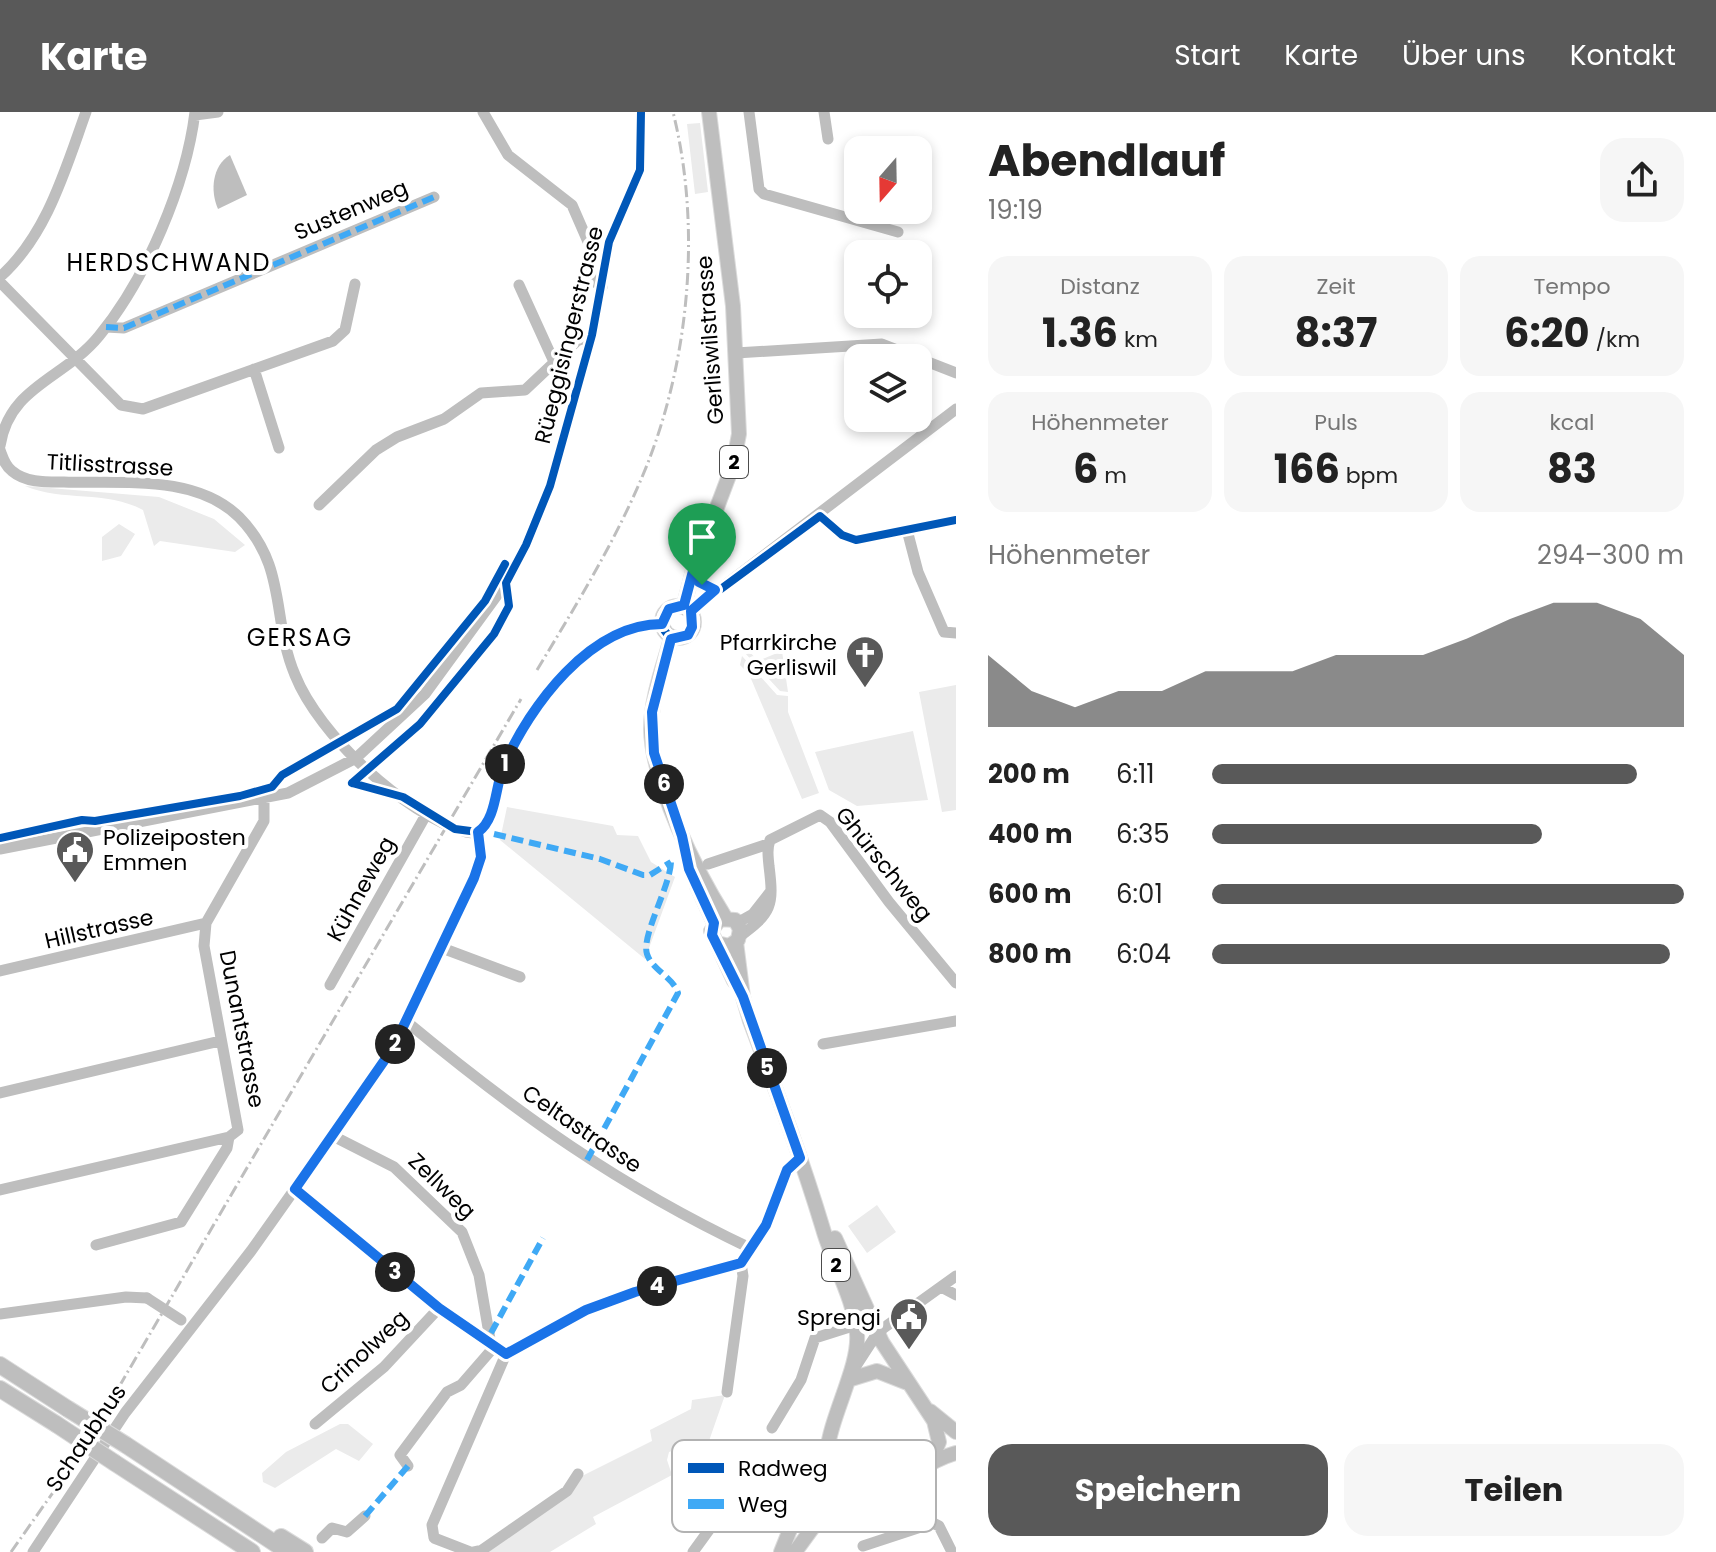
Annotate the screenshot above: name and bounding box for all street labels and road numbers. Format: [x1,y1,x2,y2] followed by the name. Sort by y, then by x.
[289,172,413,248] street label: Sustenweg
[527,223,611,447] street label: Rüeggisingerstrasse
[689,254,731,426] street label: Gerliswilstrasse
[46,446,174,484] street label: Titlisstrasse
[720,446,748,478] road number: 2
[828,800,940,928] street label: Ghürschweg
[319,831,403,947] street label: Kühneweg
[42,901,156,957] street label: Hillstrasse
[212,948,272,1110] street label: Dunantstrasse
[516,1078,648,1180] street label: Celtastrasse
[401,1146,483,1226] street label: Zellweg
[822,1249,850,1281] road number: 2
[313,1303,415,1401] street label: Crinolweg
[39,1378,133,1498] street label: Schaubhus

